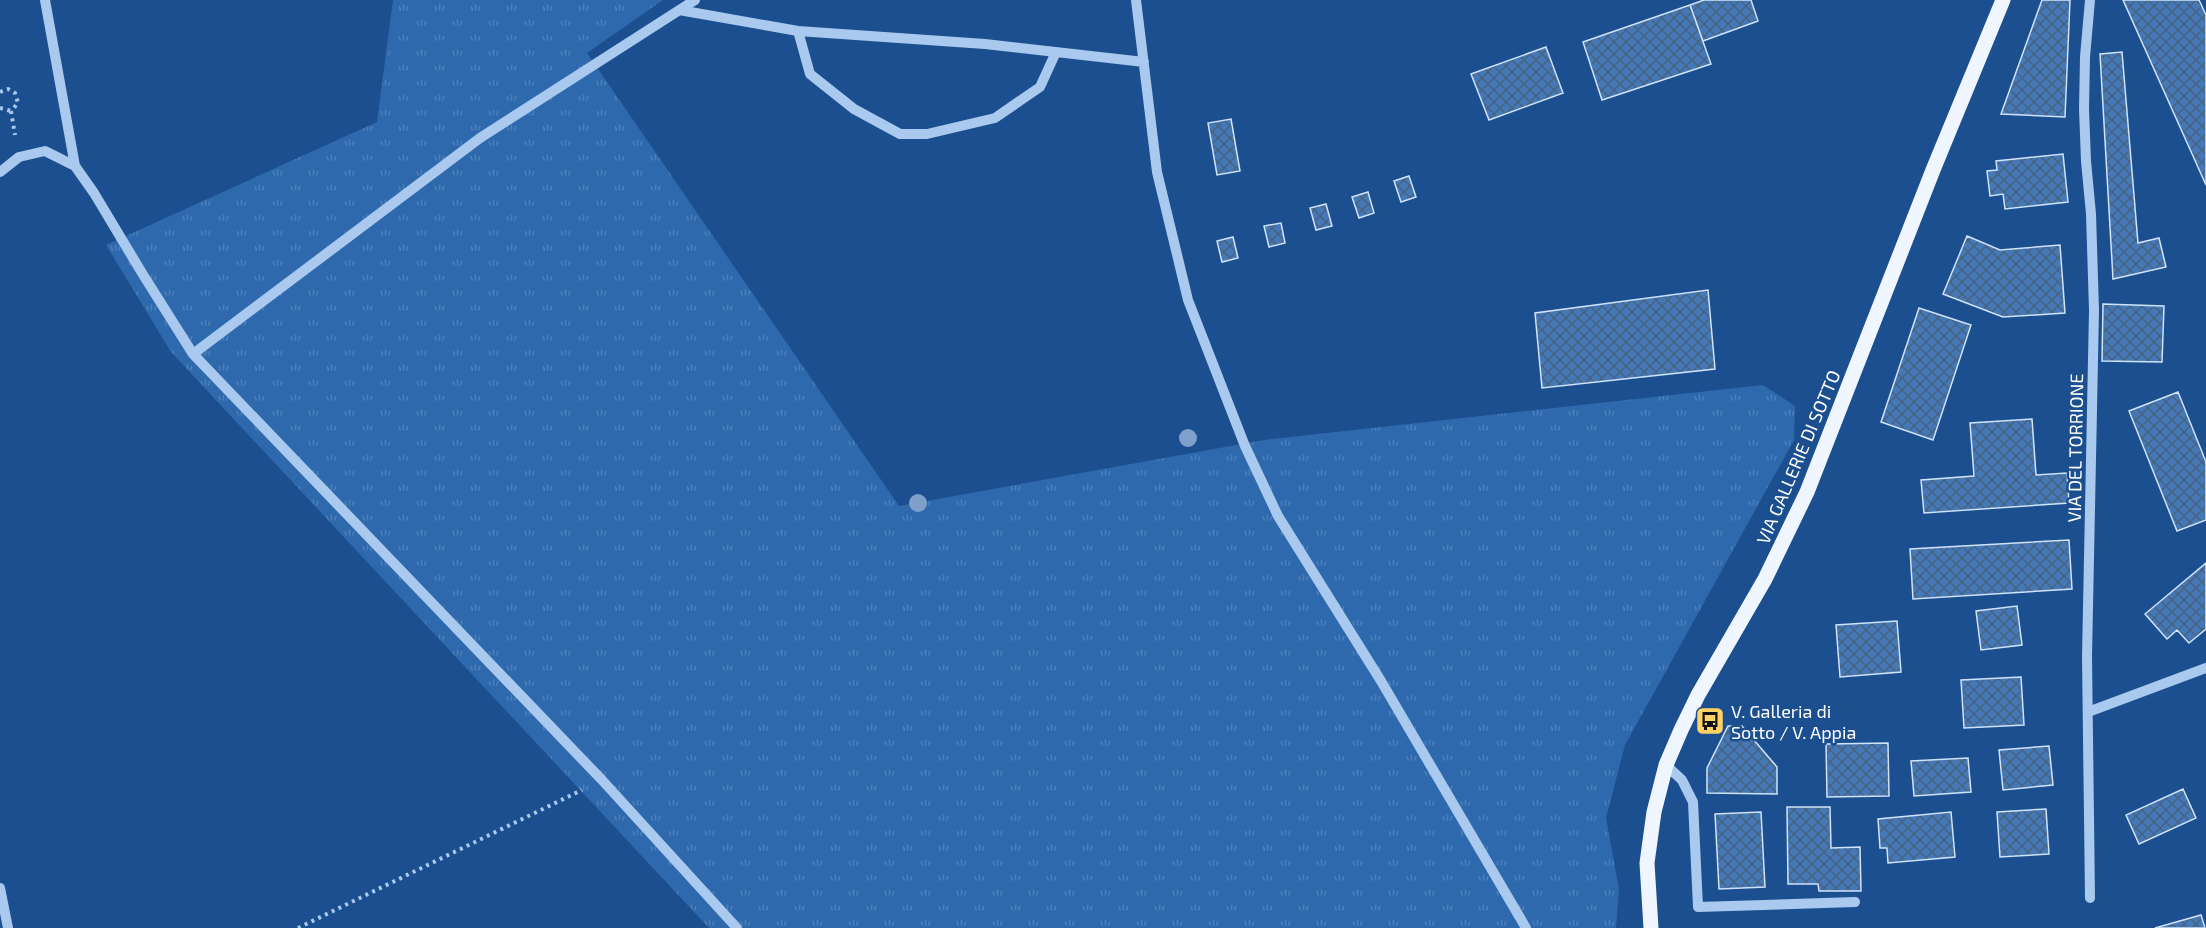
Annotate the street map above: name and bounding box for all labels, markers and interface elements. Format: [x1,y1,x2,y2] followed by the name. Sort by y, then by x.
[1751,367,1845,547] street label: VIA GALLERIE DI SOTTO
[2063,373,2087,523] street label: VIA DEL TORRIONE
[1731,700,1856,743] place label: V. Galleria di Sotto / V. Appia
[1694,705,1726,737] bus stop icon: V. Galleria di Sotto / V. Appia

